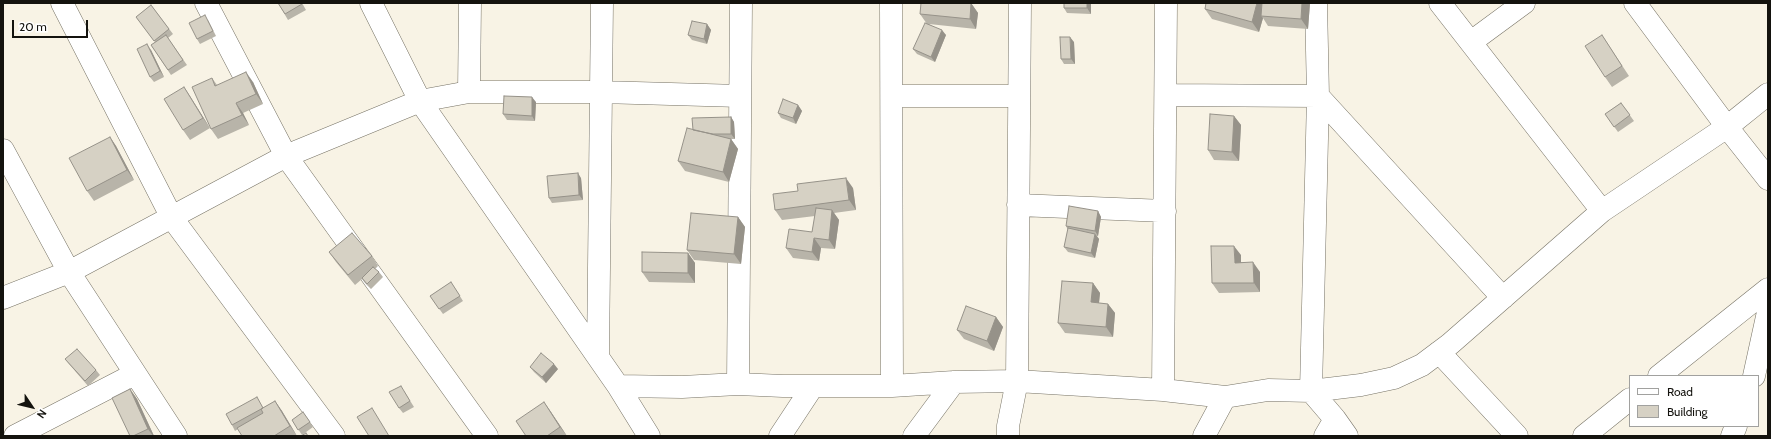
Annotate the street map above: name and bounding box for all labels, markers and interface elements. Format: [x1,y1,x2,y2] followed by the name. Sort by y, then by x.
[14,12,90,38] scale bar
[19,19,47,34] text: 20 m
[1629,375,1759,427] legend
[1667,384,1693,399] text: Road
[12,387,52,427] north arrow
[1667,404,1708,419] text: Building
[34,407,50,421] text: N

